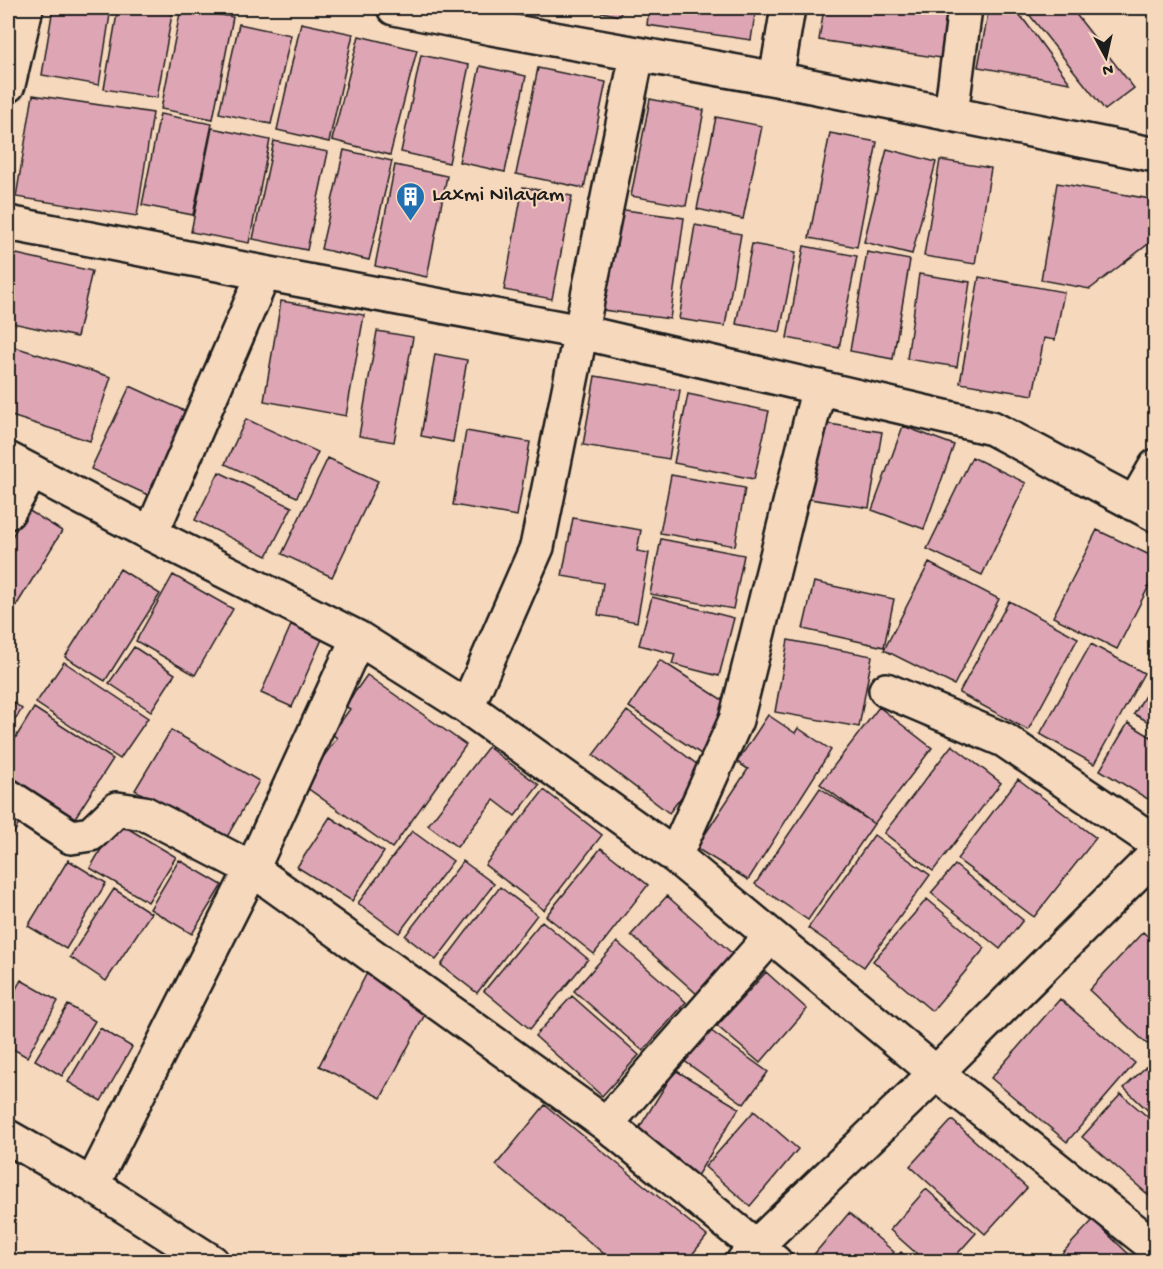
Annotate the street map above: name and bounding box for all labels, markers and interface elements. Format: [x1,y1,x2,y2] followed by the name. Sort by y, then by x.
[1076,27,1136,87] north arrow
[1101,58,1114,79] text: N
[395,180,427,222] building icon: Laxmi Nilayam
[432,183,565,209] place label: Laxmi Nilayam

